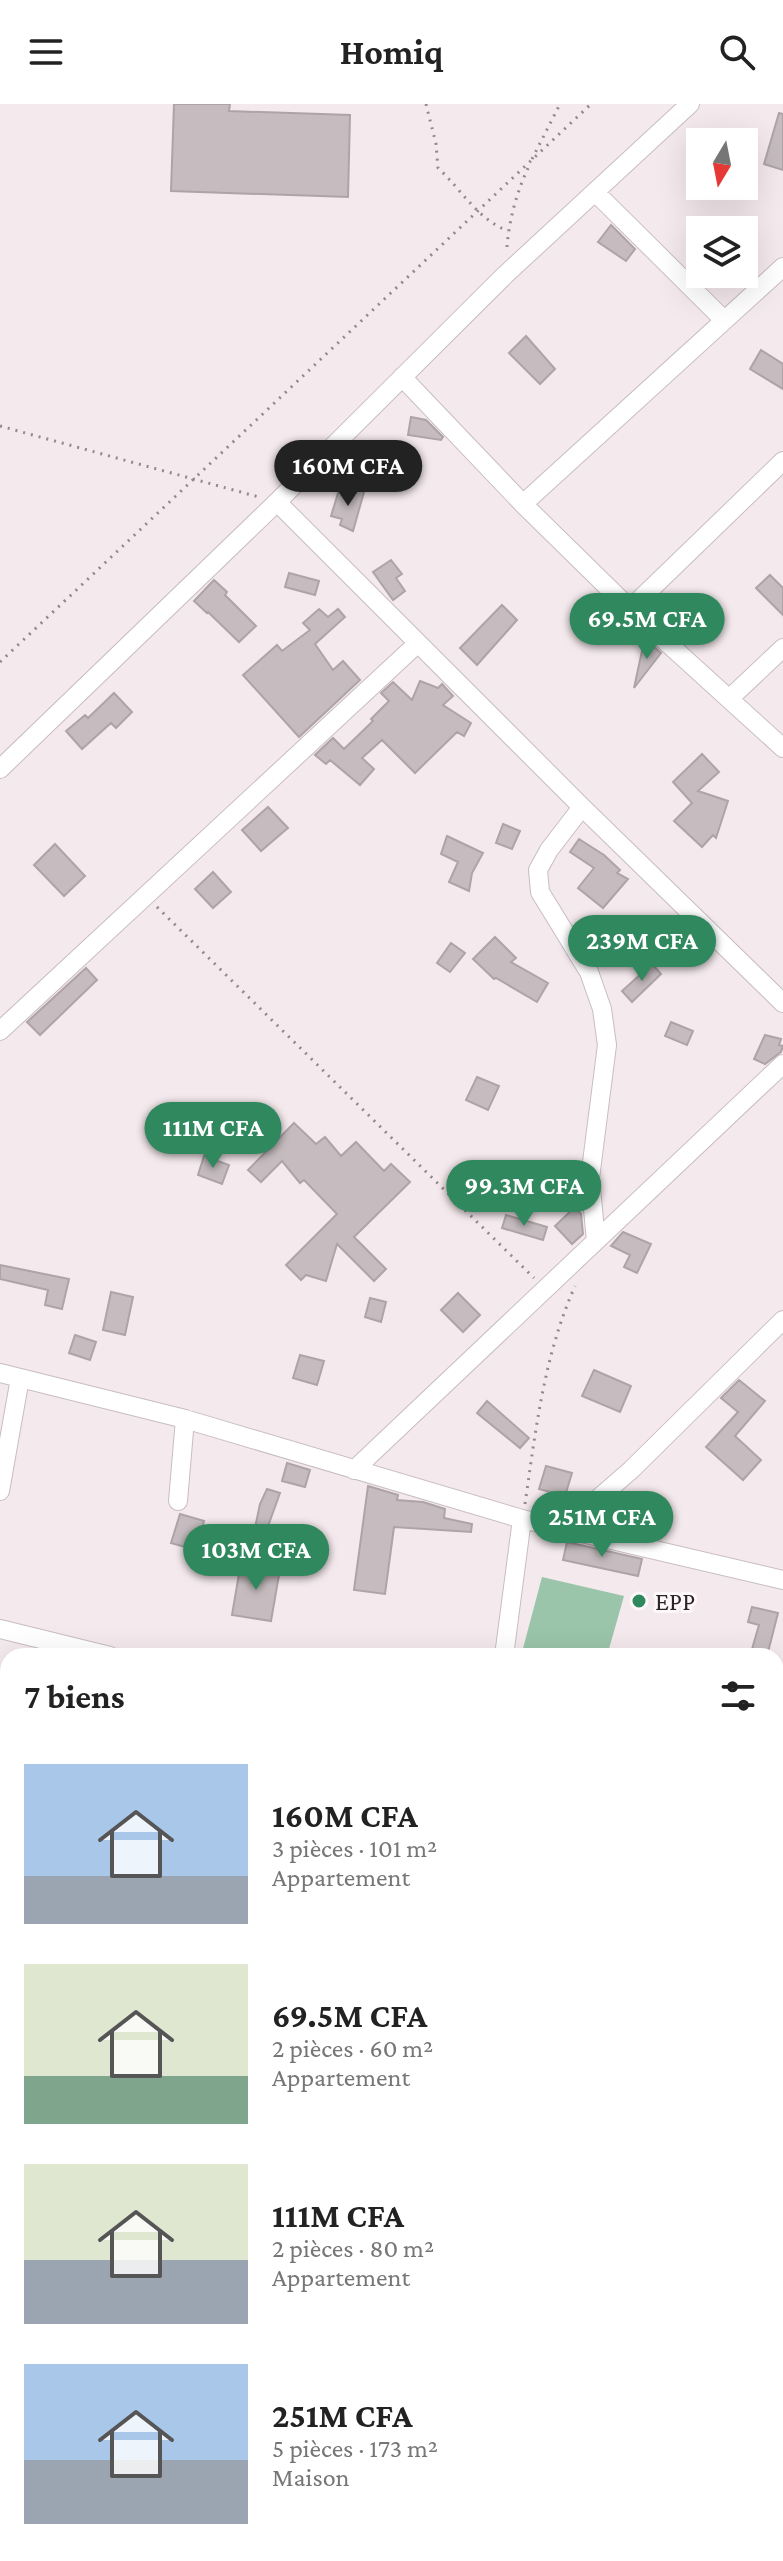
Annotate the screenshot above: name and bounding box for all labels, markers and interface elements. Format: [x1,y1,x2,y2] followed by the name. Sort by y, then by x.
[24,30,68,74] icon: menu
[715,30,759,74] icon: search
[340,32,443,72] text: Homiq
[686,128,758,200] north arrow
[686,128,758,288] map controls
[686,216,758,288] button: layers
[265,440,431,508] pin: 160M CFA
[292,451,404,480] text: 160M CFA
[555,593,739,661] pin: 69.5M CFA
[588,604,706,633] text: 69.5M CFA
[559,915,725,983] pin: 239M CFA
[586,926,698,955] text: 239M CFA
[130,1102,296,1170] pin: 111M CFA
[163,1113,263,1142] text: 111M CFA
[432,1160,616,1228] pin: 99.3M CFA
[464,1171,584,1200] text: 99.3M CFA
[519,1491,685,1559] pin: 251M CFA
[548,1502,656,1531] text: 251M CFA
[173,1524,339,1592] pin: 103M CFA
[201,1535,311,1564] text: 103M CFA
[655,1587,695,1616] place label: EPP
[630,1592,648,1610] marker: EPP
[716,1674,760,1718] icon: filters
[24,1678,125,1715] text: 7 biens
[88,1796,184,1892] icon: home
[272,1797,418,1834] text: 160M CFA
[272,1834,437,1863] text: 3 pièces · 101 m²
[272,1863,410,1892] text: Appartement
[88,1996,184,2092] icon: home
[272,1997,427,2034] text: 69.5M CFA
[272,2034,433,2063] text: 2 pièces · 60 m²
[272,2063,410,2092] text: Appartement
[88,2196,184,2292] icon: home
[272,2197,404,2234] text: 111M CFA
[272,2234,434,2263] text: 2 pièces · 80 m²
[272,2263,410,2292] text: Appartement
[88,2396,184,2492] icon: home
[272,2397,412,2434] text: 251M CFA
[272,2434,438,2463] text: 5 pièces · 173 m²
[272,2463,350,2492] text: Maison

